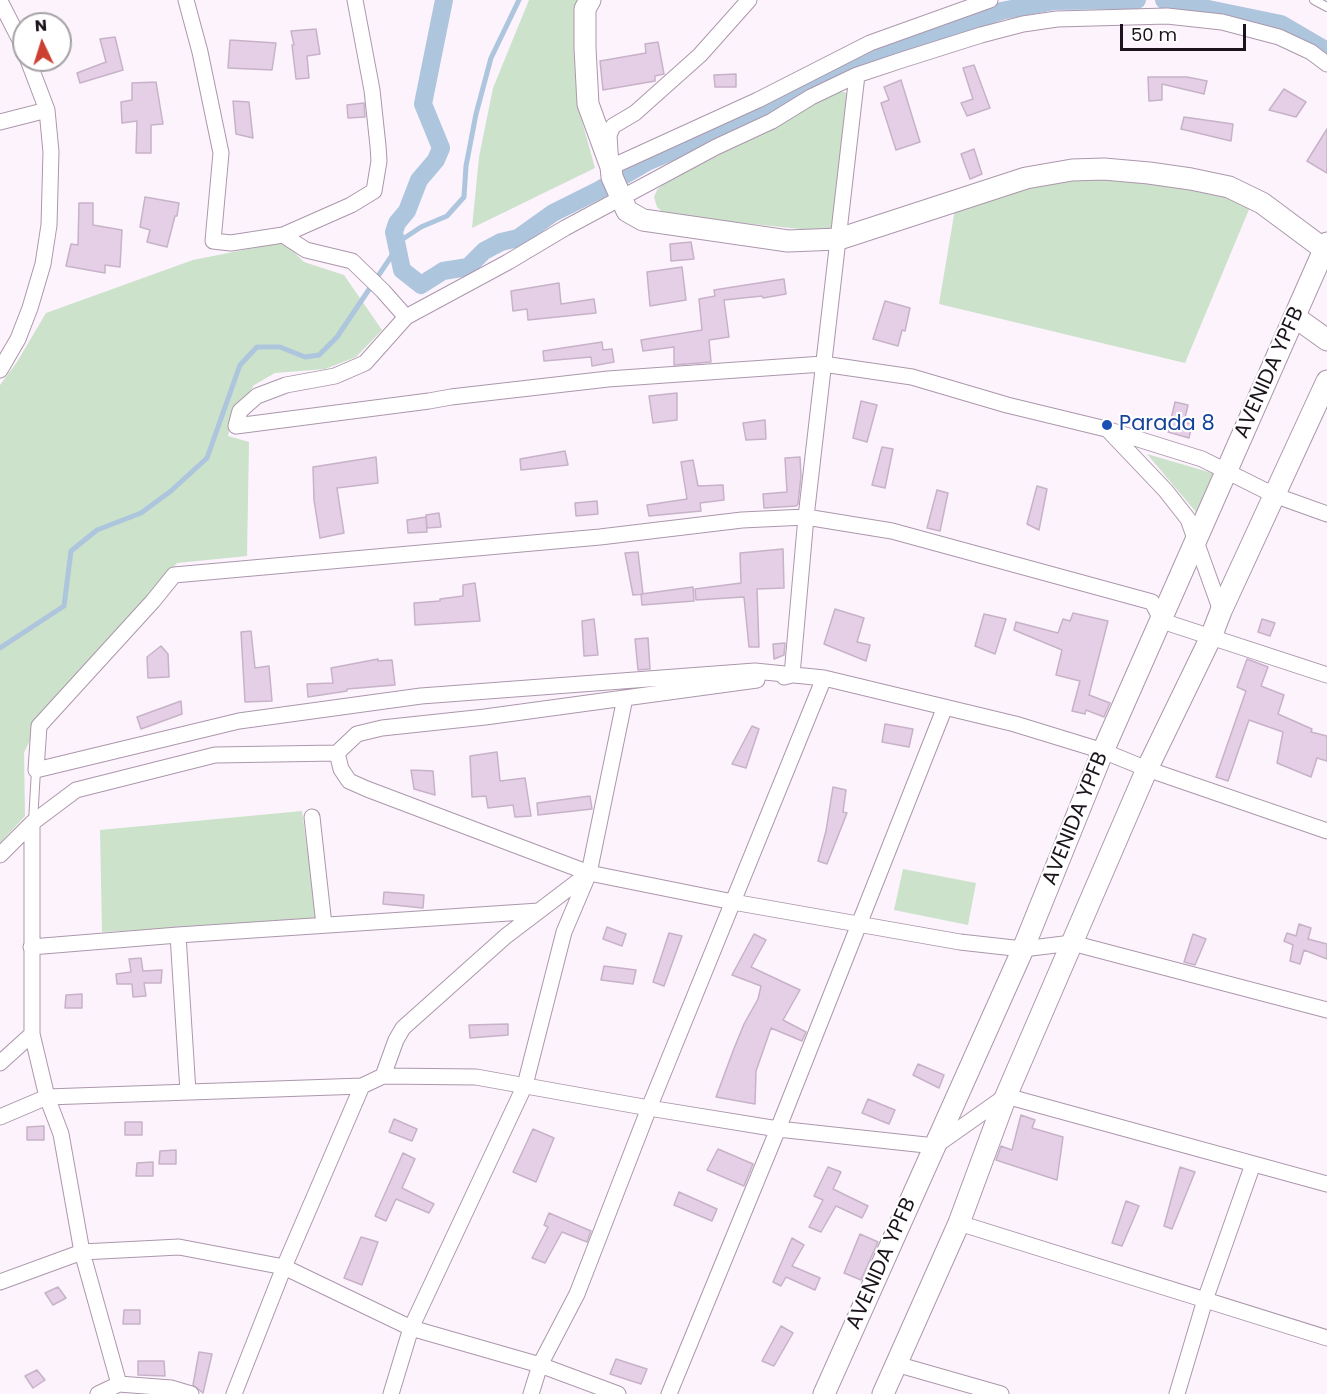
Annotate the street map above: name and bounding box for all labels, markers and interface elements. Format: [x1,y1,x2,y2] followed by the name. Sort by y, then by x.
[12,12,72,72] north arrow
[1123,12,1249,50] scale bar
[34,14,48,37] text: N
[1131,22,1177,47] text: 50 m
[1230,303,1310,443] street label: AVENIDA YPFB
[1119,412,1215,438] place label: Parada 8
[1100,418,1114,432] marker: Parada 8
[1038,749,1114,889] street label: AVENIDA YPFB
[842,1194,922,1334] street label: AVENIDA YPFB

